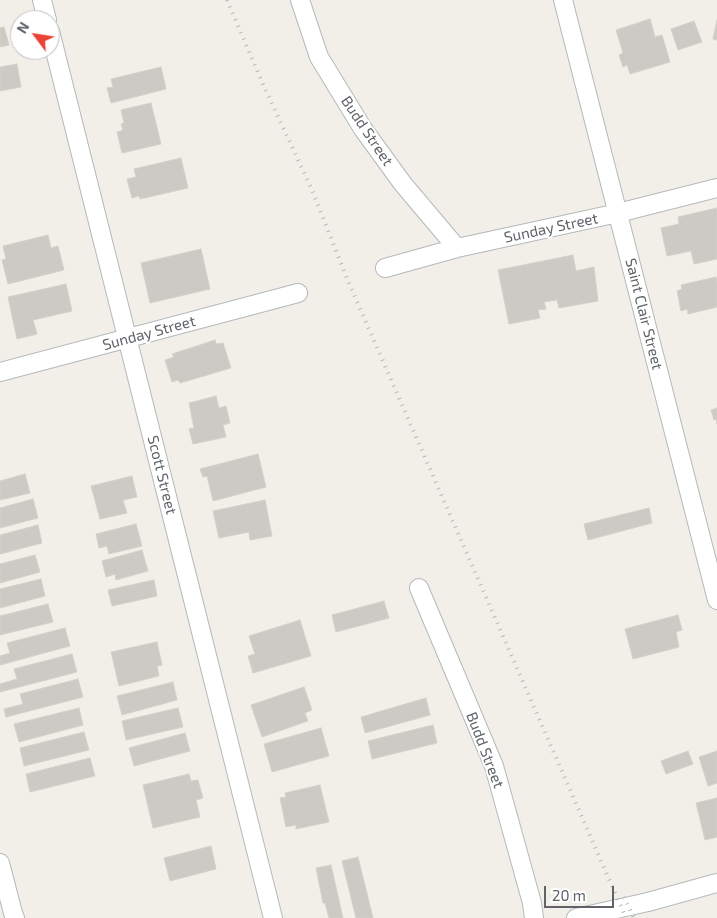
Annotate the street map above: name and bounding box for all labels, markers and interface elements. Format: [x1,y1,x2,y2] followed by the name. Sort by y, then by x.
[10,10,60,60] north arrow
[13,19,32,36] text: N
[337,93,397,169] street label: Budd Street
[502,209,600,247] street label: Sunday Street
[621,256,667,372] street label: Saint Clair Street
[101,312,197,354] street label: Sunday Street
[144,434,180,516] street label: Scott Street
[462,709,508,791] street label: Budd Street
[547,876,617,908] scale bar
[552,886,586,904] text: 20 m

